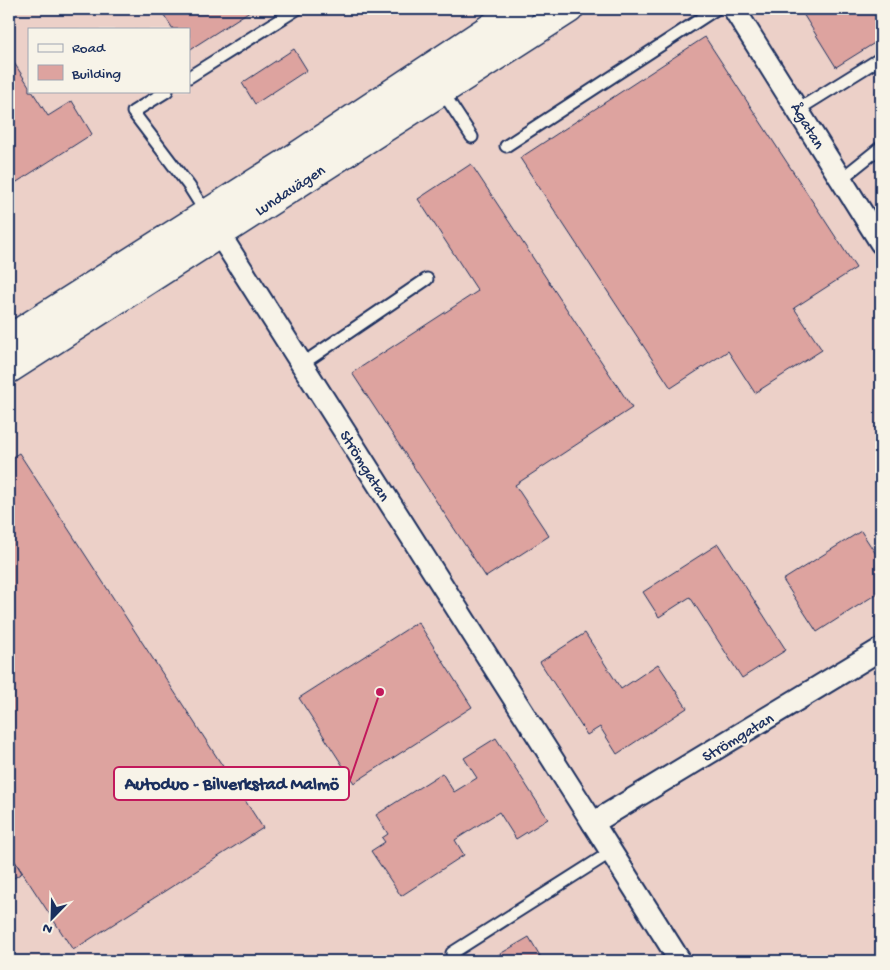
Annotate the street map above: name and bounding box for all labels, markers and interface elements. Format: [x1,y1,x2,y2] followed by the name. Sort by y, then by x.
[28,28,190,92] legend
[72,40,106,58] text: Road
[71,66,121,84] text: Building
[785,100,828,154] street label: Ågatan
[252,162,330,222] street label: Lundavägen
[334,428,393,506] street label: Strömgatan
[700,710,778,768] street label: Strömgatan
[114,767,349,800] callout: Autoduo - Bilverkstad Malmö
[124,775,340,796] text: Autoduo - Bilverkstad Malmö
[28,892,78,942] north arrow
[40,918,55,937] text: N

